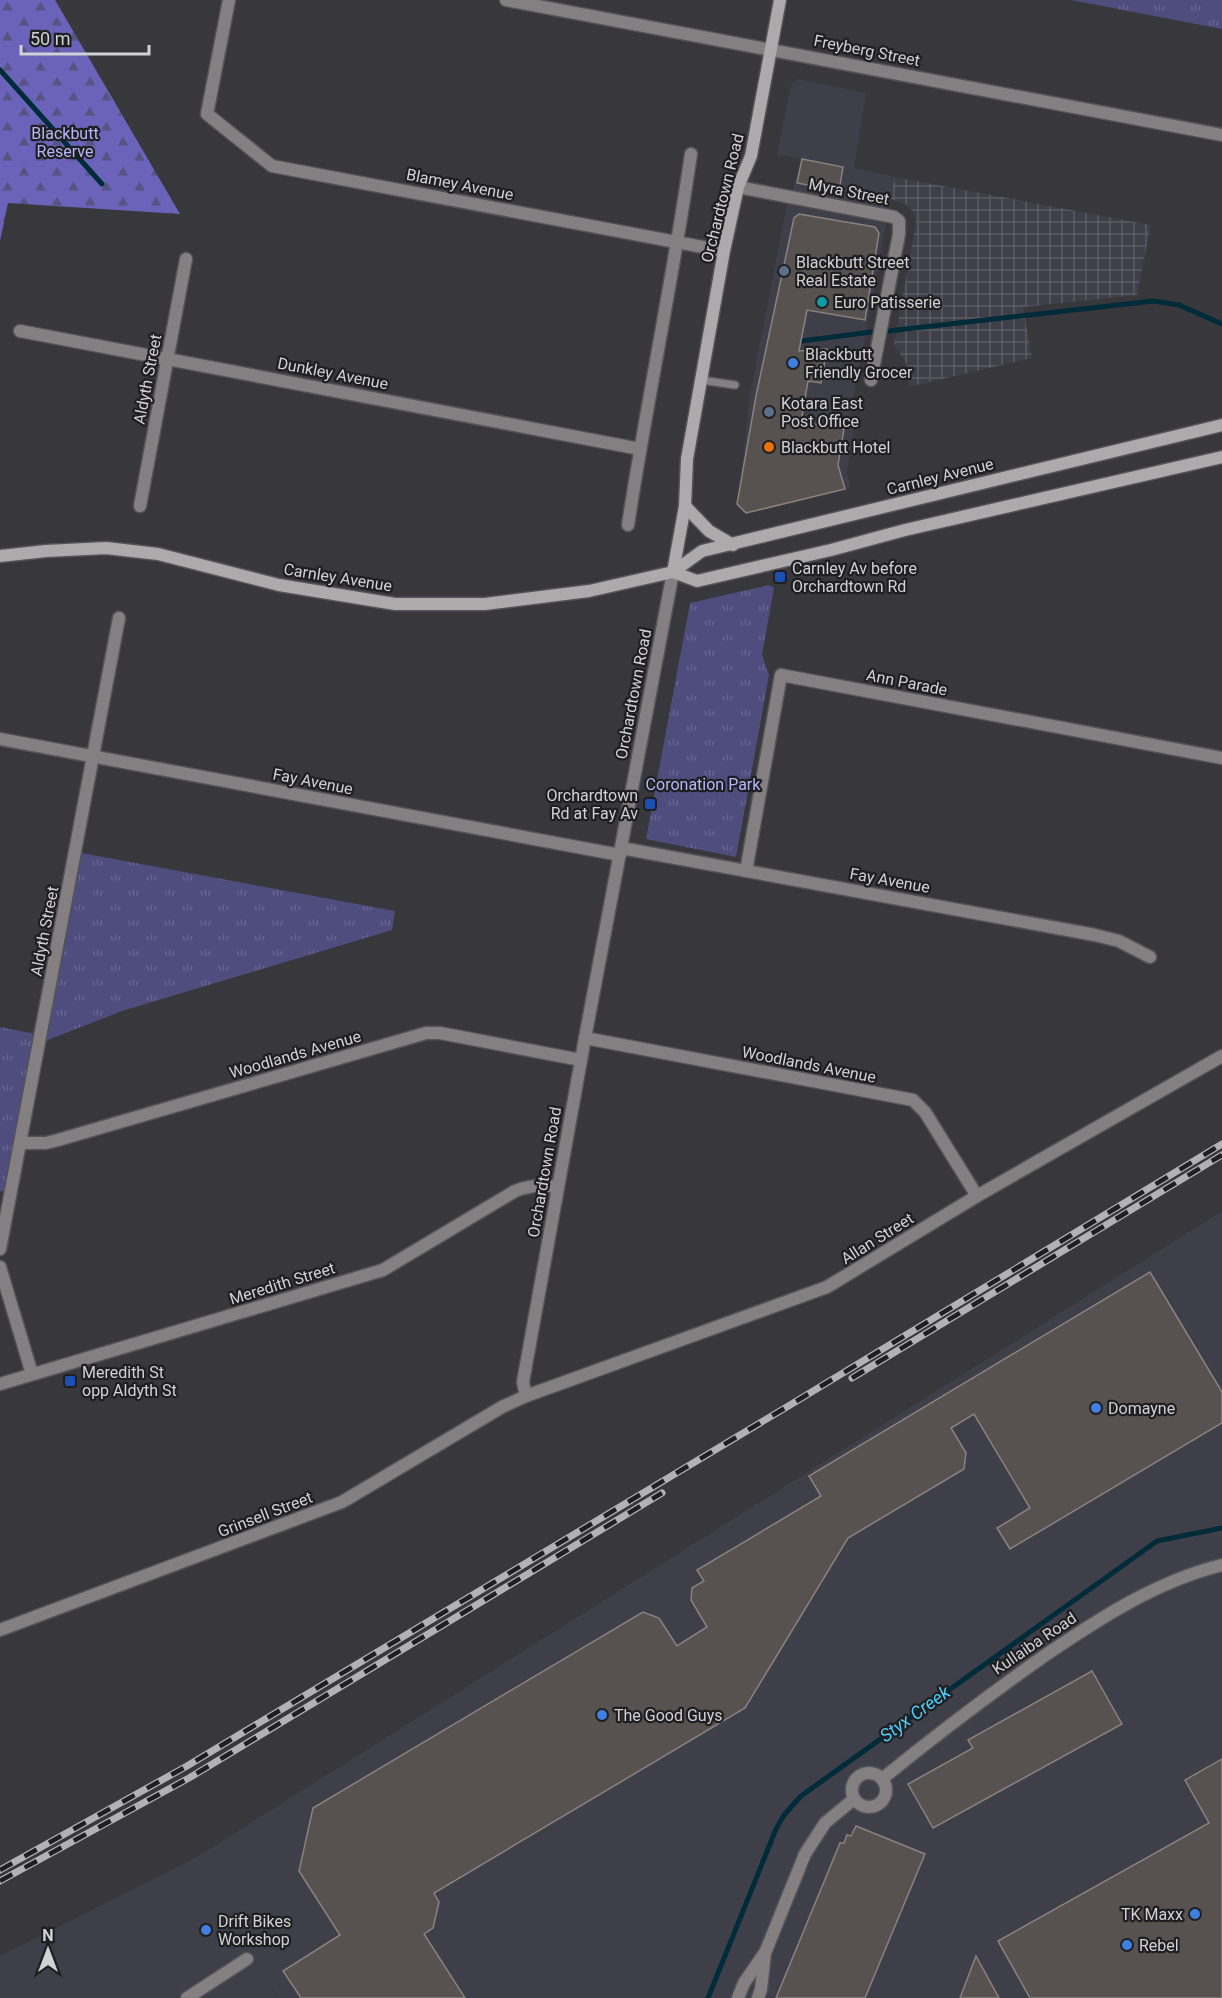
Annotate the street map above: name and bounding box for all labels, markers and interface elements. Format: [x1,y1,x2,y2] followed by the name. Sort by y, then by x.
[21,18,148,56] scale bar
[30,28,70,49] text: 50 m
[812,31,922,70] street label: Freyberg Street
[31,124,99,161] park label: Blackbutt Reserve
[697,132,748,265] street label: Orchardtown Road
[405,165,515,204] street label: Blamey Avenue
[807,174,891,209] street label: Myra Street
[796,253,910,290] place label: Blackbutt Street Real Estate
[777,264,791,278] marker: Blackbutt Street Real Estate
[834,293,941,312] place label: Euro Patisserie
[815,295,829,309] marker: Euro Patisserie
[129,333,166,426] street label: Aldyth Street
[805,345,913,382] place label: Blackbutt Friendly Grocer
[276,353,390,394] street label: Dunkley Avenue
[786,356,800,370] marker: Blackbutt Friendly Grocer
[781,394,863,431] place label: Kotara East Post Office
[762,405,776,419] marker: Kotara East Post Office
[781,438,890,457] place label: Blackbutt Hotel
[762,440,776,454] marker: Blackbutt Hotel
[885,454,996,499] street label: Carnley Avenue
[792,559,917,596] place label: Carnley Av before Orchardtown Rd
[282,560,393,595] street label: Carnley Avenue
[773,570,787,584] marker: Carnley Av before Orchardtown Rd
[612,627,655,761] street label: Orchardtown Road
[865,665,949,700] street label: Ann Parade
[271,764,354,799] street label: Fay Avenue
[646,775,761,794] park label: Coronation Park
[546,786,638,823] place label: Orchardtown Rd at Fay Av
[643,797,657,811] marker: Orchardtown Rd at Fay Av
[848,864,931,897] street label: Fay Avenue
[26,885,63,978] street label: Aldyth Street
[227,1027,363,1082] street label: Woodlands Avenue
[740,1042,878,1087] street label: Woodlands Avenue
[524,1105,565,1239] street label: Orchardtown Road
[837,1209,917,1268] street label: Allan Street
[227,1258,337,1309] street label: Meredith Street
[82,1363,177,1400] place label: Meredith St opp Aldyth St
[63,1374,77,1388] marker: Meredith St opp Aldyth St
[1108,1399,1175,1418] place label: Domayne
[1089,1401,1103,1415] marker: Domayne
[215,1488,315,1541] street label: Grinsell Street
[989,1608,1080,1679] street label: Kullaiba Road
[875,1680,955,1746] water label: Styx Creek
[614,1706,723,1725] place label: The Good Guys
[595,1708,609,1722] marker: The Good Guys
[1121,1905,1183,1924] place label: TK Maxx
[1188,1907,1202,1921] marker: TK Maxx
[218,1912,291,1949] place label: Drift Bikes Workshop
[18,1920,78,1980] north arrow
[199,1923,213,1937] marker: Drift Bikes Workshop
[42,1926,54,1945] text: N
[1139,1936,1179,1955] place label: Rebel
[1120,1938,1134,1952] marker: Rebel

